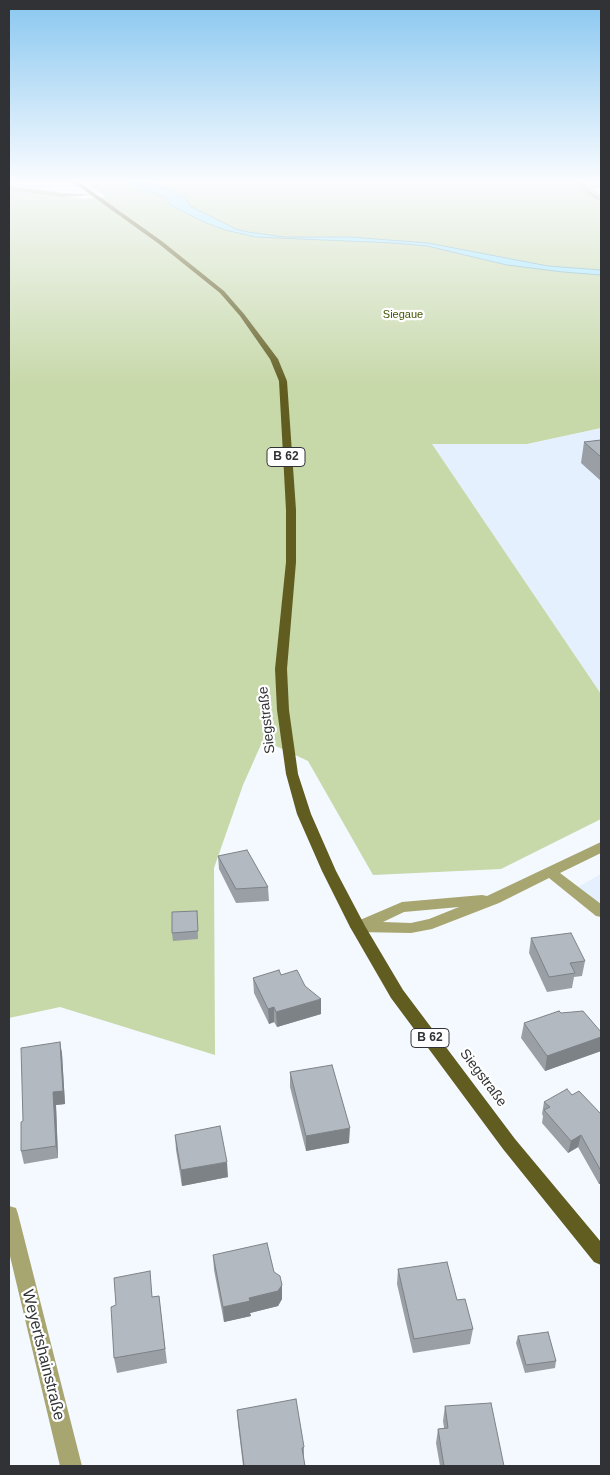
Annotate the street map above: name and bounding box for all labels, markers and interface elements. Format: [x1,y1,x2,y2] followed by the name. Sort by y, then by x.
[383,308,423,322] park label: Siegaue
[267,448,305,467] road number: B 62
[255,685,279,755] street label: Siegstraße
[411,1028,449,1048] road number: B 62
[456,1046,510,1110] street label: Siegstraße
[17,1288,69,1422] street label: Weyertshainstraße

